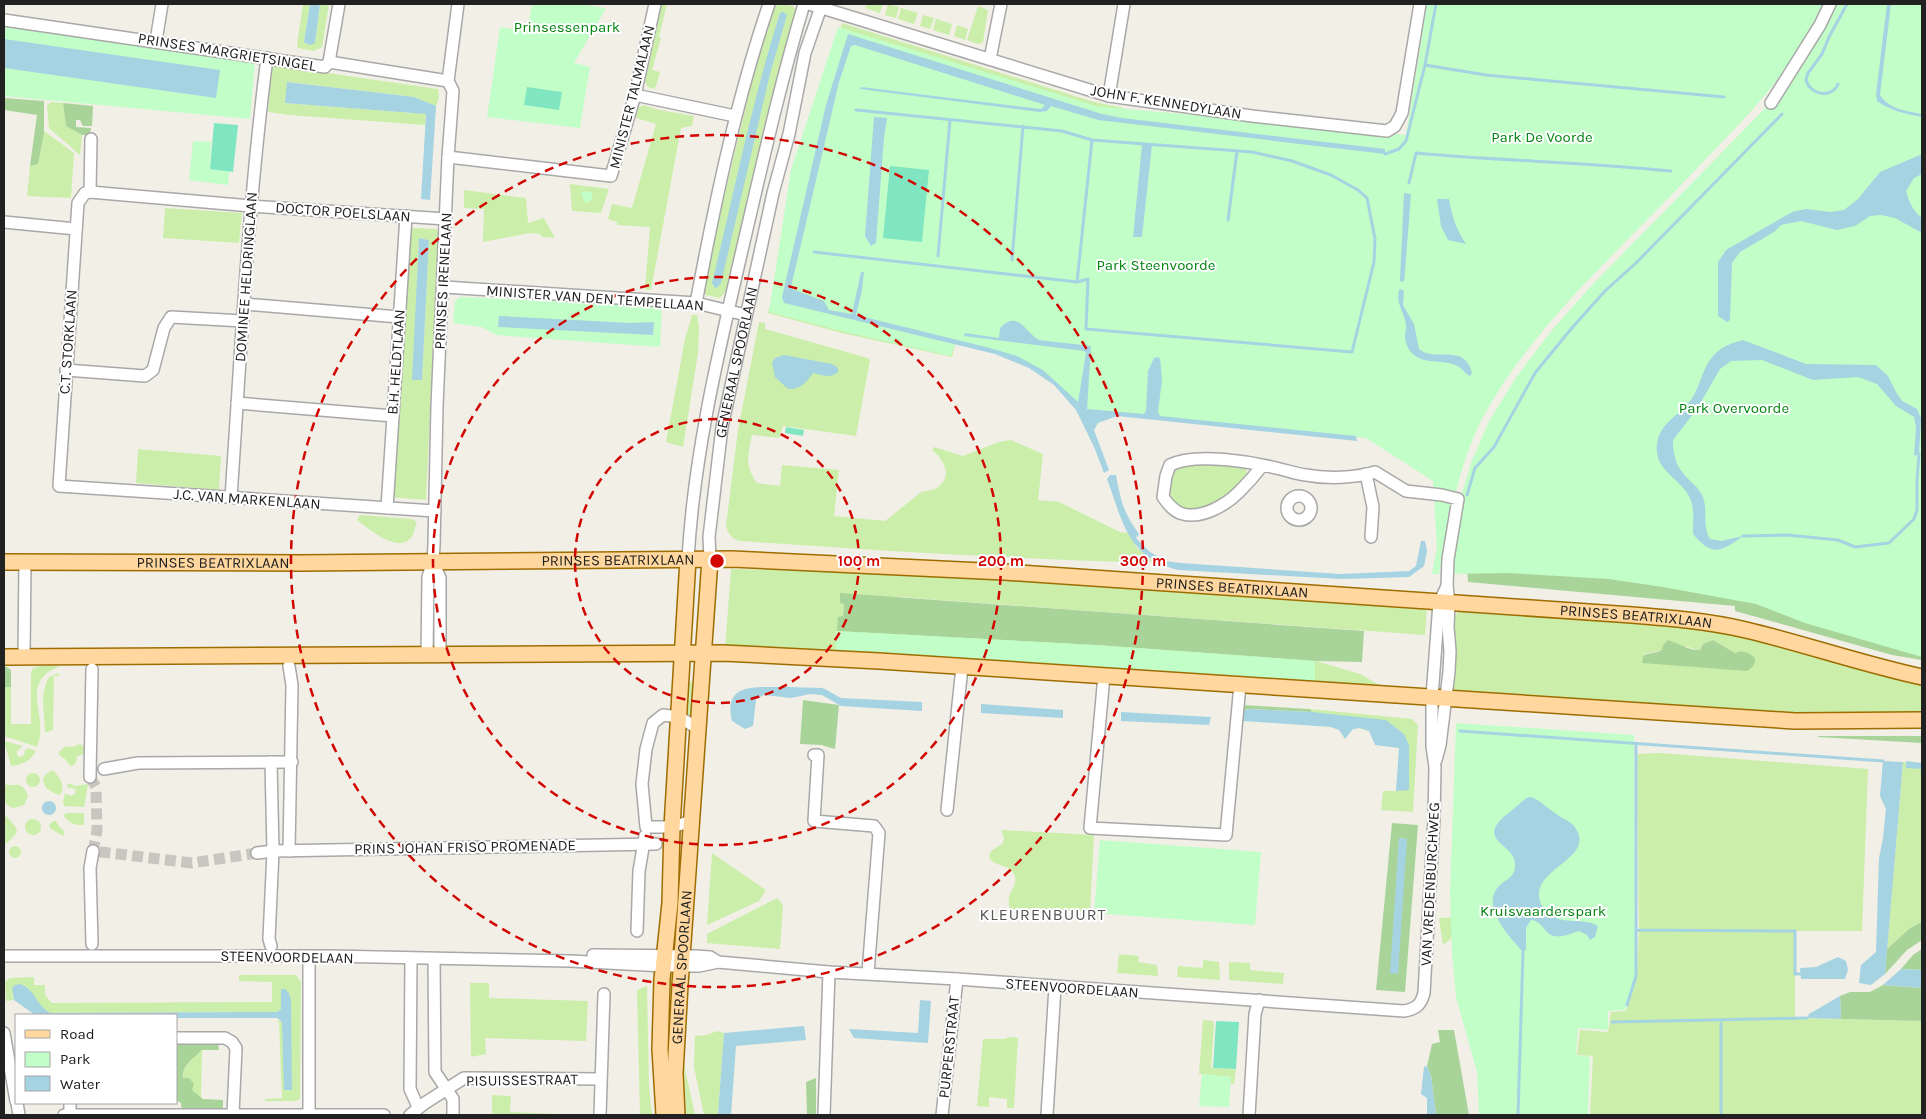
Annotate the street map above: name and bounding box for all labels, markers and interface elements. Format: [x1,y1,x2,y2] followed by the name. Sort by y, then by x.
[514,18,620,36] park label: Prinsessenpark
[605,23,659,171] street label: MINISTER TALMALAAN
[137,29,317,75] street label: PRINSES MARGRIETSINGEL
[1089,81,1243,123] street label: JOHN F. KENNEDYLAAN
[1491,128,1593,146] park label: Park De Voorde
[231,191,261,363] street label: DOMINEE HELDRINGLAAN
[275,198,411,226] street label: DOCTOR POELSLAAN
[430,212,456,350] street label: PRINSES IRENELAAN
[1096,256,1216,274] park label: Park Steenvoorde
[485,281,705,315] street label: MINISTER VAN DEN TEMPELLAAN
[712,285,761,439] street label: GENERAAL SPOORLAAN
[55,289,81,395] street label: C.T. STORKLAAN
[383,309,409,415] street label: B.H. HELDTLAAN
[1679,399,1789,417] park label: Park Overvoorde
[173,485,321,513] street label: J.C. VAN MARKENLAAN
[541,550,695,570] street label: PRINSES BEATRIXLAAN
[708,552,726,570] centre of rings
[838,552,880,570] text: 100 m
[978,552,1024,570] text: 200 m
[1120,552,1166,570] text: 300 m
[136,553,290,572] street label: PRINSES BEATRIXLAAN
[1155,573,1309,602] street label: PRINSES BEATRIXLAAN
[1559,601,1714,632] street label: PRINSES BEATRIXLAAN
[1417,802,1443,966] street label: VAN VREDENBURCHWEG
[354,836,576,858] street label: PRINS JOHAN FRISO PROMENADE
[668,890,696,1045] street label: GENERAAL SPOORLAAN
[1480,902,1606,920] park label: Kruisvaarderspark
[979,905,1107,924] district label: KLEURENBUURT
[220,947,354,967] street label: STEENVOORDELAAN
[1005,974,1139,1002] street label: STEENVOORDELAAN
[935,994,963,1099] street label: PURPERSTRAAT
[15,1014,178,1104] legend
[60,1025,95,1043] text: Road
[60,1050,90,1068] text: Park
[466,1070,579,1090] street label: PISUISSESTRAAT
[60,1075,101,1093] text: Water

